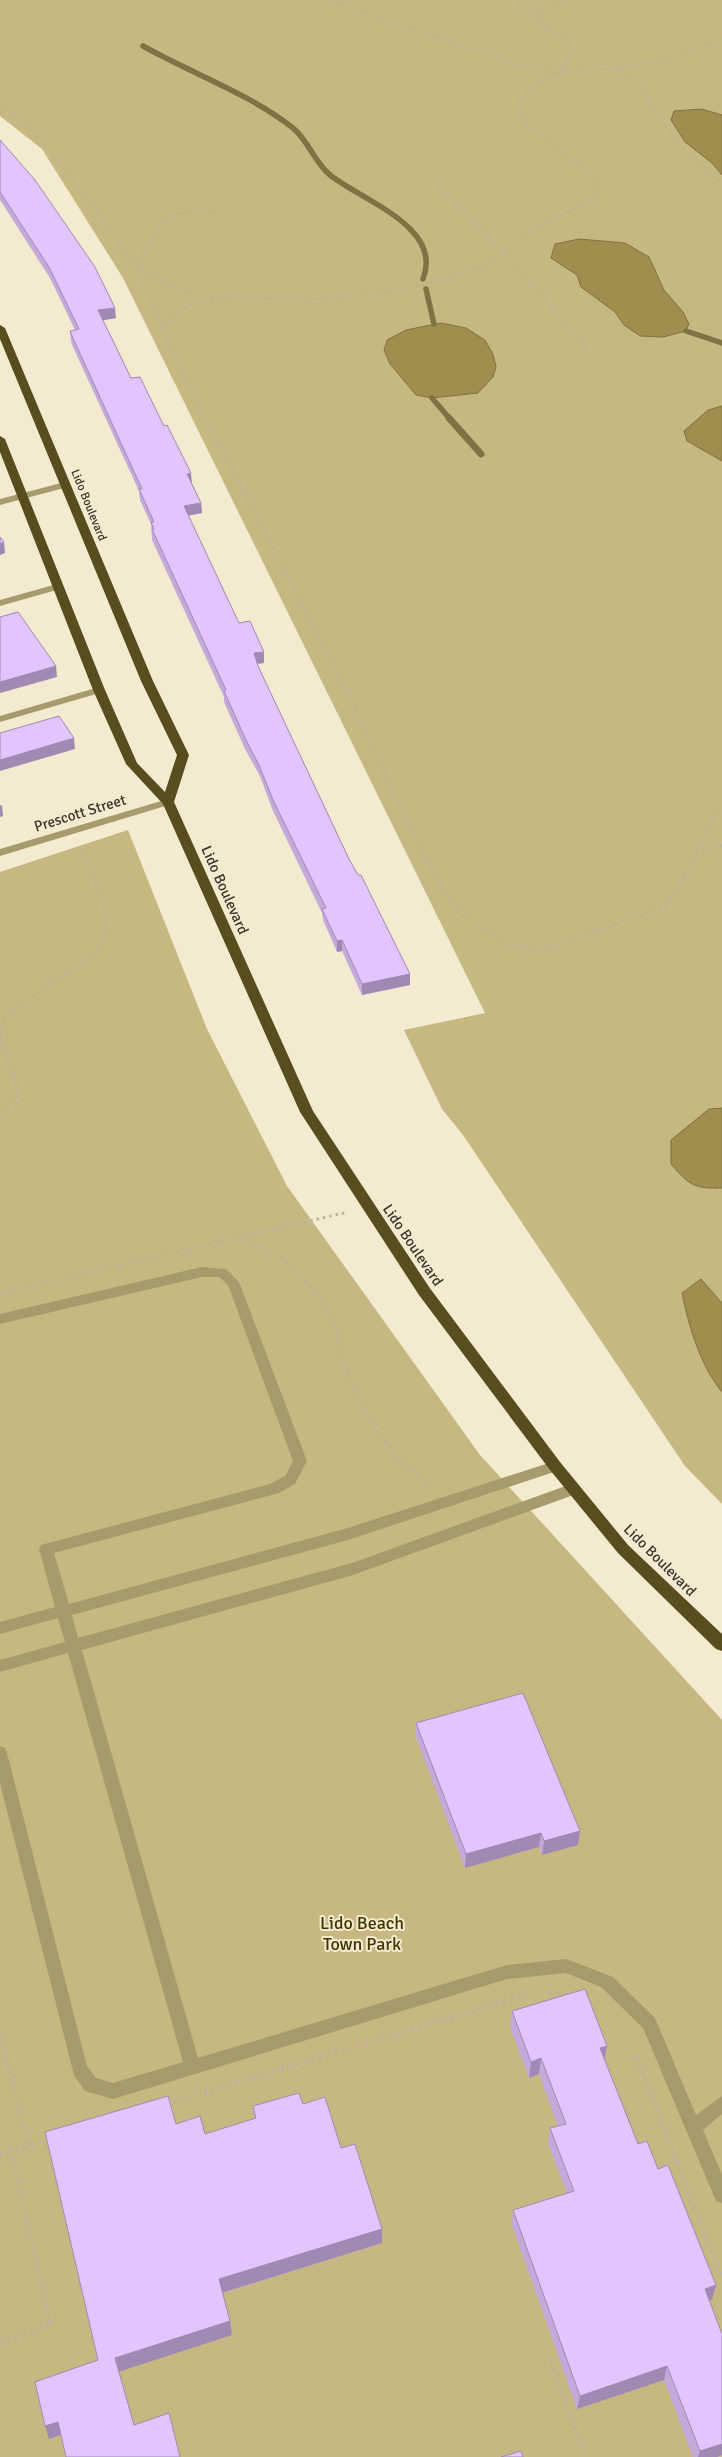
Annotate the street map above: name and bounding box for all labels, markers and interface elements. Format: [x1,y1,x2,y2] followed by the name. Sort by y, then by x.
[67,467,110,543] street label: Lido Boulevard
[32,790,128,836] street label: Prescott Street
[197,843,253,937] street label: Lido Boulevard
[379,1201,447,1289] street label: Lido Boulevard
[620,1520,700,1600] street label: Lido Boulevard
[320,1912,404,1955] park label: Lido Beach Town Park

